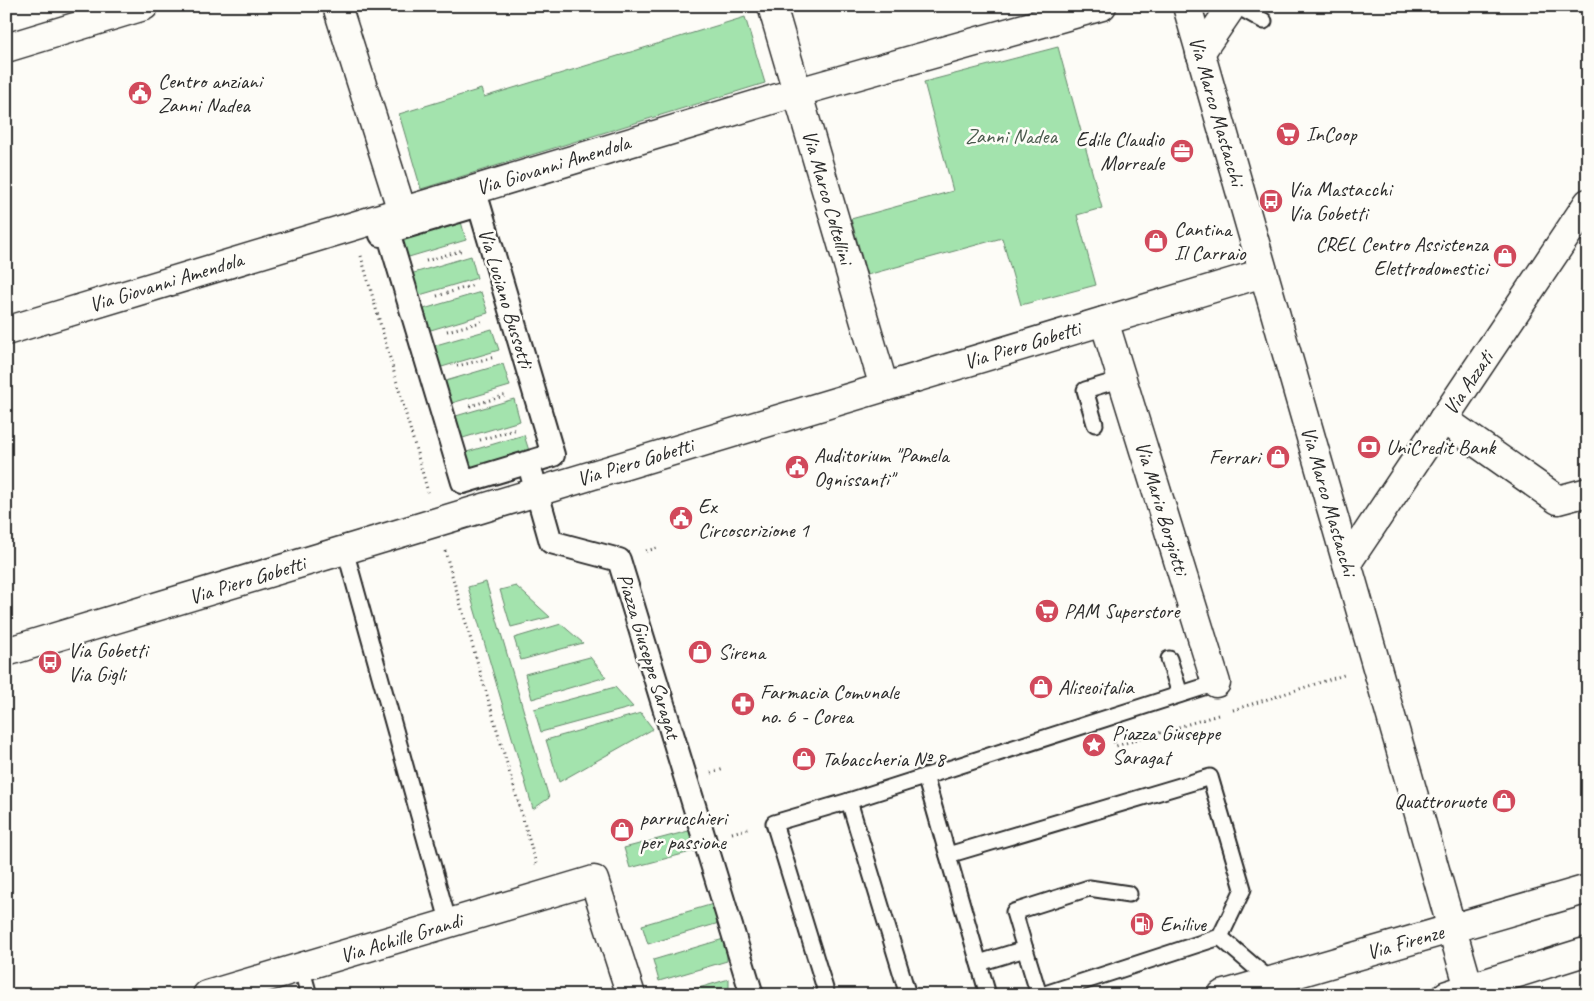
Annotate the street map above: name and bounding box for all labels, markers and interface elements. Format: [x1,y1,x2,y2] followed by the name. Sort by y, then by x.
[1183,33,1252,192] street label: Via Marco Mastacchi
[158,68,265,118] place label: Centro anziani Zanni Nadea
[127,80,153,106] public building icon: Centro anziani Zanni Nadea
[1275,121,1301,147] supermarket icon: InCoop
[1306,121,1357,147] place label: InCoop
[965,123,1058,149] park label: Zanni Nadea
[1076,126,1166,176] place label: Edile Claudio Morreale
[796,127,860,270] street label: Via Marco Coltellini
[473,129,635,201] street label: Via Giovanni Amendola
[1169,138,1195,164] office icon: Edile Claudio Morreale
[1288,176,1395,226] place label: Via Mastacchi Via Gobetti
[1258,188,1284,214] bus stop icon: Via Mastacchi Via Gobetti
[1174,216,1247,266] place label: Cantina Il Carraio
[472,225,540,374] street label: Via Luciano Bussotti
[1143,228,1169,254] shop icon: Cantina Il Carraio
[1316,231,1491,281] place label: CREL Centro Assistenza Elettrodomestici
[1492,243,1518,269] shop icon: CREL Centro Assistenza Elettrodomestici
[86,246,248,318] street label: Via Giovanni Amendola
[961,314,1086,375] street label: Via Piero Gobetti
[1437,344,1500,420] street label: Via Azzati
[1295,423,1364,582] street label: Via Marco Mastacchi
[574,431,699,492] street label: Via Piero Gobetti
[1356,434,1382,460] bank icon: UniCredit Bank
[1386,434,1497,460] place label: UniCredit Bank
[1129,438,1195,581] street label: Via Mario Borgiotti
[814,442,951,492] place label: Auditorium "Pamela Ognissanti"
[1209,444,1263,470] place label: Ferrari
[1265,444,1291,470] shop icon: Ferrari
[784,454,810,480] public building icon: Auditorium "Pamela Ognissanti"
[698,493,811,543] place label: Ex Circoscrizione 1
[668,505,694,531] public building icon: Ex Circoscrizione 1
[186,549,311,610] street label: Via Piero Gobetti
[611,570,687,744] street label: Piazza Giuseppe Saragat
[1034,598,1060,624] supermarket icon: PAM Superstore
[1064,598,1181,624] place label: PAM Superstore
[68,637,150,687] place label: Via Gobetti Via Gigli
[687,639,713,665] shop icon: Sirena
[718,639,767,665] place label: Sirena
[37,649,63,675] bus stop icon: Via Gobetti Via Gigli
[1028,674,1054,700] shop icon: Aliseoitalia
[1058,674,1135,700] place label: Aliseoitalia
[760,679,900,729] place label: Farmacia Comunale no. 6 - Corea
[730,691,756,717] pharmacy icon: Farmacia Comunale no. 6 - Corea
[1112,720,1222,770] place label: Piazza Giuseppe Saragat
[1081,732,1107,758] place icon: Piazza Giuseppe Saragat
[791,746,817,772] shop icon: Tabaccheria № 8
[822,746,948,772] place label: Tabaccheria № 8
[1394,788,1487,814] place label: Quattroruote
[1491,788,1517,814] shop icon: Quattroruote
[640,805,730,855] place label: parrucchieri per passione
[609,817,635,843] shop icon: parrucchieri per passione
[337,906,468,969] street label: Via Achille Grandi
[1129,911,1155,937] fuel station icon: Enilive
[1160,911,1207,937] place label: Enilive
[1364,918,1448,965] street label: Via Firenze

